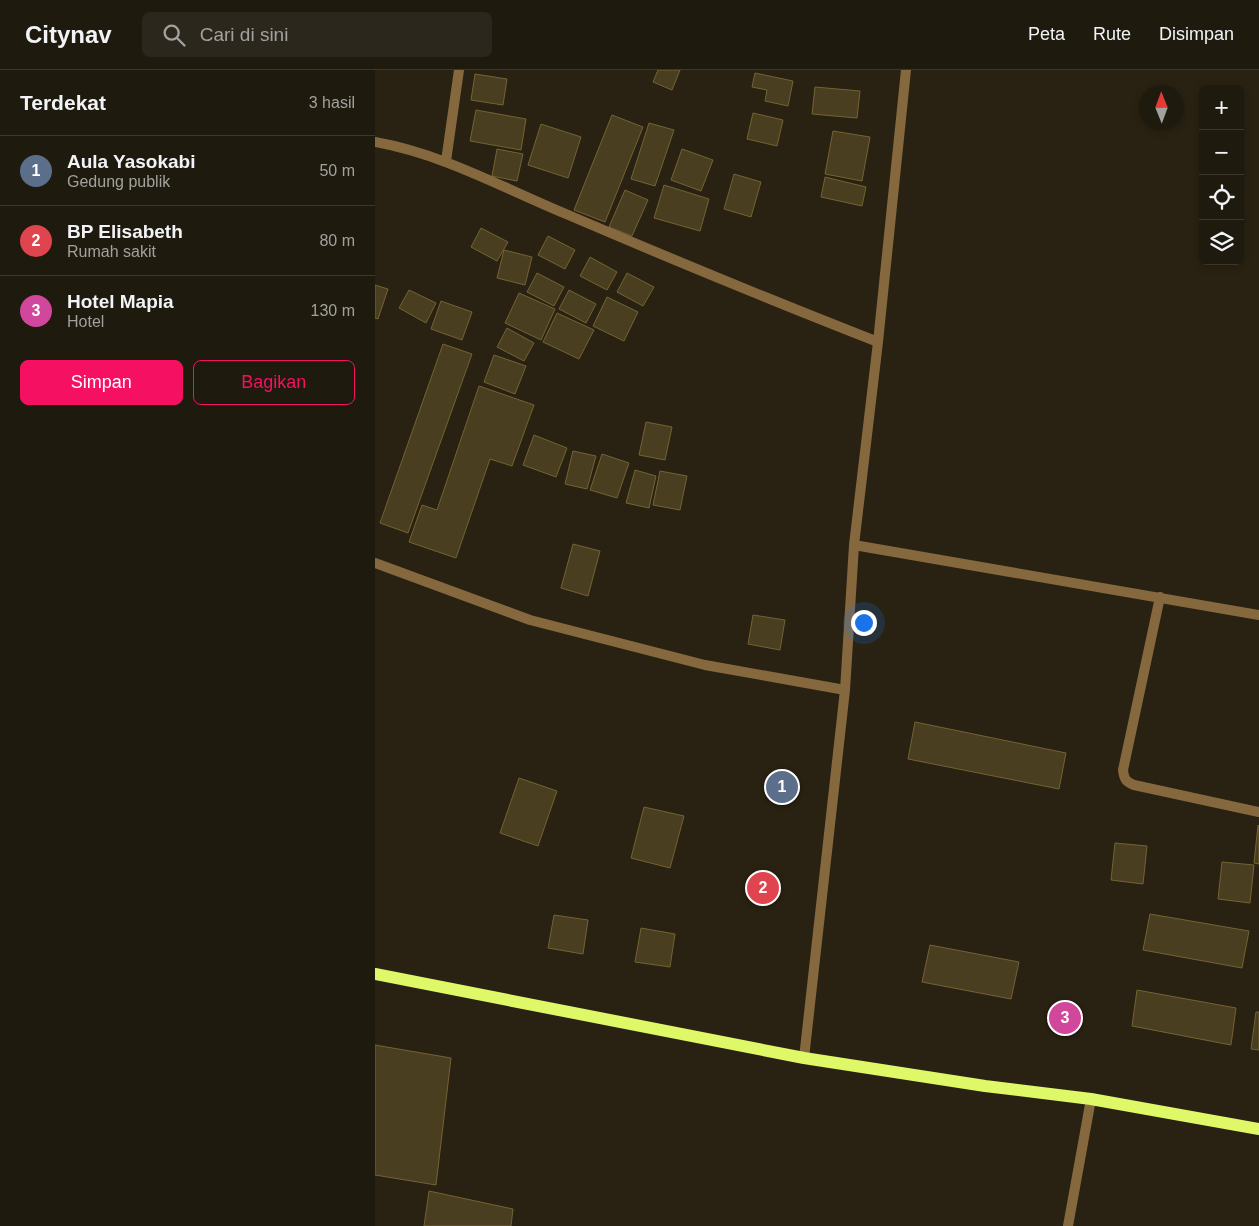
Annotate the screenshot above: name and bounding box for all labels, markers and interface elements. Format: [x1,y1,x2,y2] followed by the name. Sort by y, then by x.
[142,12,492,57] search box
[25,21,112,48] text: Citynav
[160,21,188,49] icon: search
[200,24,288,45] text: Cari di sini
[1028,24,1065,44] text: Peta
[1093,24,1131,44] text: Rute
[1159,24,1234,44] text: Disimpan
[1139,85,1184,130] north arrow
[1199,85,1244,265] map controls
[1199,85,1244,130] button: +
[20,91,106,114] text: Terdekat
[309,94,355,111] text: 3 hasil
[1199,130,1244,175] button: −
[67,151,196,172] text: Aula Yasokabi
[32,162,40,179] text: 1
[319,162,355,179] text: 50 m
[67,173,170,190] text: Gedung publik
[1199,175,1244,220] button: locate
[1199,220,1244,265] button: layers
[67,221,183,242] text: BP Elisabeth
[32,232,40,249] text: 2
[319,232,355,249] text: 80 m
[67,243,156,260] text: Rumah sakit
[67,291,174,312] text: Hotel Mapia
[32,302,40,319] text: 3
[311,302,355,319] text: 130 m
[67,313,104,330] text: Hotel
[20,360,183,405] button: Simpan
[193,360,355,405] button: Bagikan
[851,610,877,636] your location
[766,768,798,806] pin: 1
[747,869,779,907] pin: 2
[1049,999,1081,1037] pin: 3

